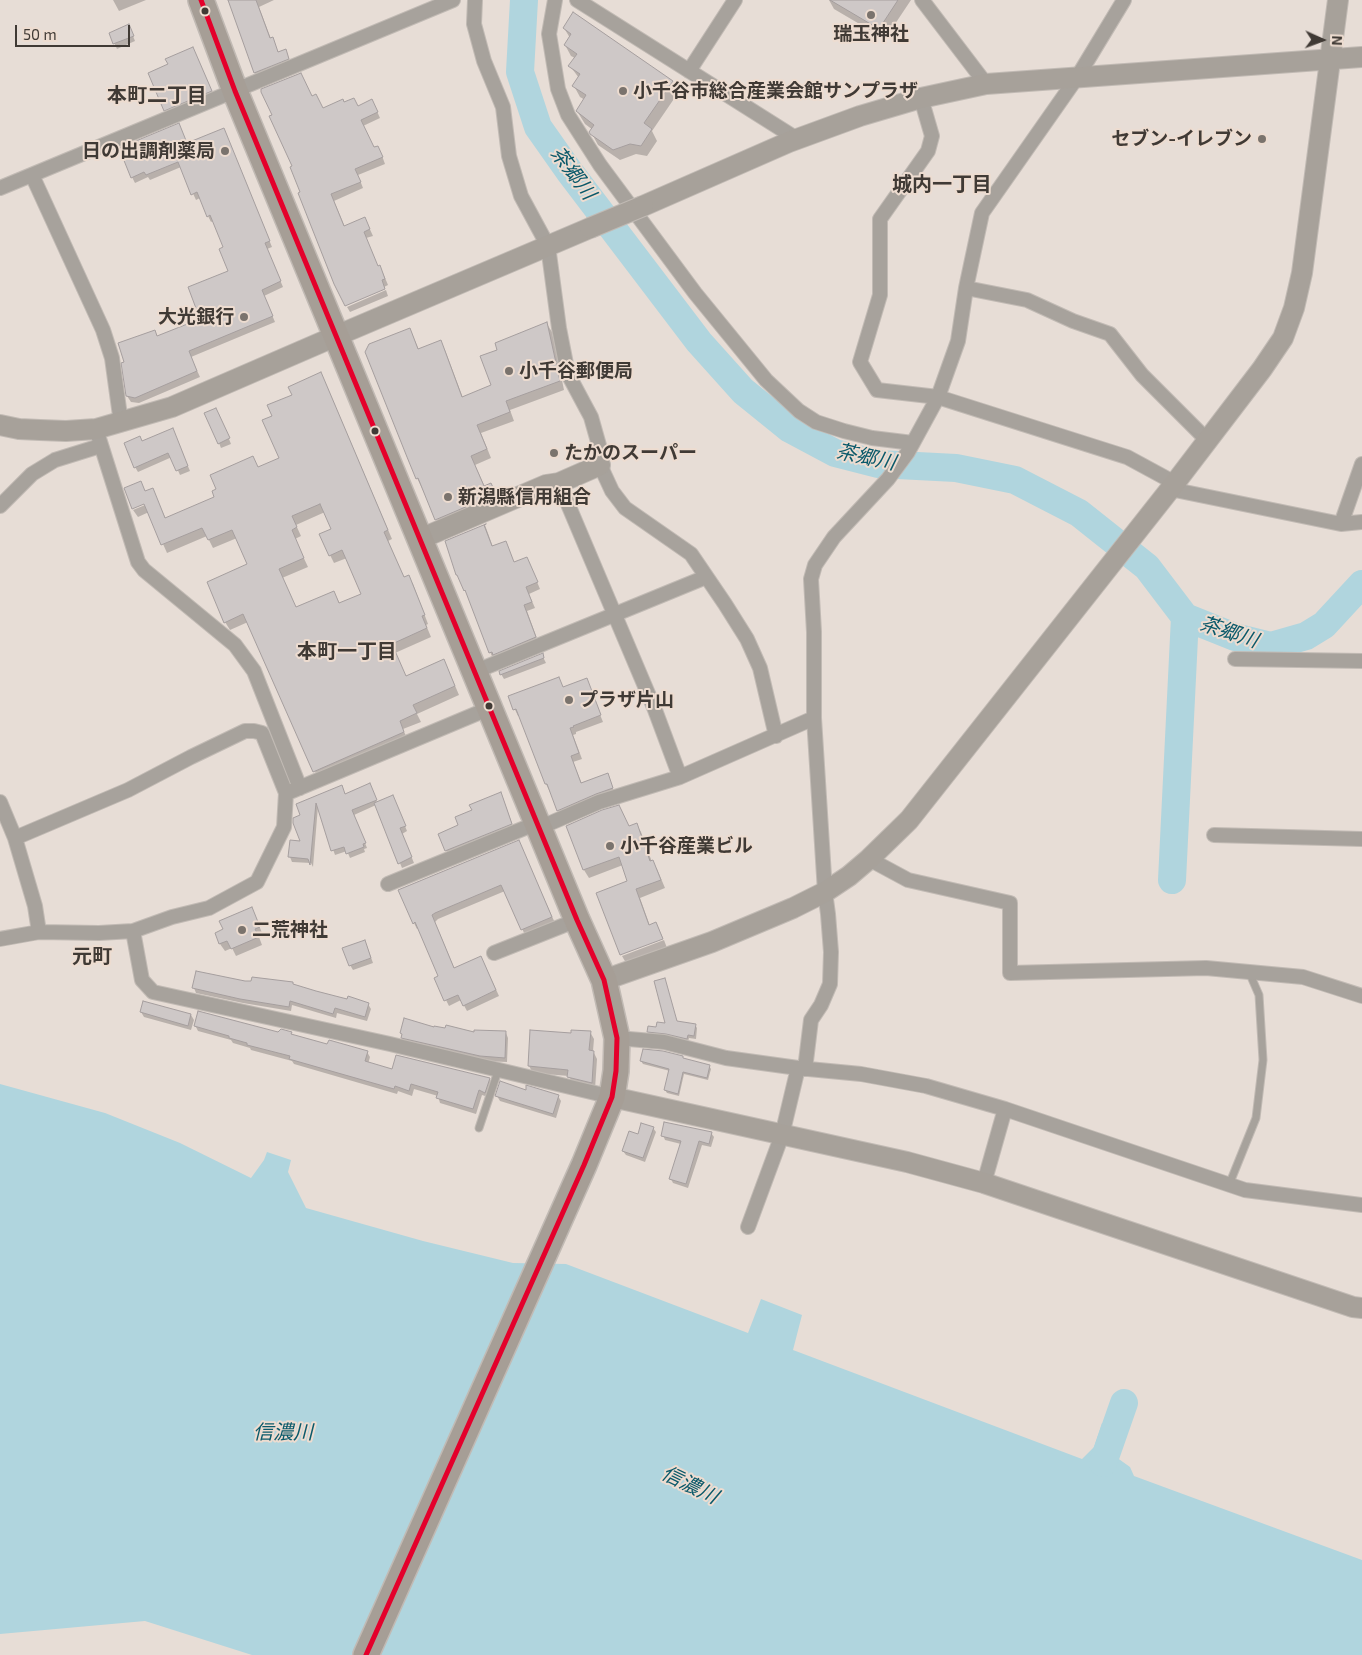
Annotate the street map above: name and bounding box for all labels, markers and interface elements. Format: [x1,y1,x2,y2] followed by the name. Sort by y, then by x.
[200,6,210,16] unlabelled marker
[865,9,877,21] marker: 瑞玉神社
[18,15,132,47] scale bar
[1297,15,1347,65] north arrow
[833,23,909,45] place label: 瑞玉神社
[23,25,57,43] text: 50 m
[1329,35,1346,46] text: N
[633,80,918,102] place label: 小千谷市総合産業会館サンプラザ
[107,83,207,107] district label: 本町二丁目
[617,85,629,97] marker: 小千谷市総合産業会館サンプラザ
[1111,128,1252,150] place label: セブン-イレブン
[1256,133,1268,145] marker: セブン-イレブン
[82,140,215,162] place label: 日の出調剤薬局
[545,142,601,204] water label: 茶郷川
[219,145,231,157] marker: 日の出調剤薬局
[892,172,992,196] district label: 城内一丁目
[158,306,234,328] place label: 大光銀行
[238,311,250,323] marker: 大光銀行
[519,360,633,382] place label: 小千谷郵便局
[503,365,515,377] marker: 小千谷郵便局
[370,426,380,436] unlabelled marker
[834,439,898,475] water label: 茶郷川
[564,442,697,464] place label: たかのスーパー
[548,447,560,459] marker: たかのスーパー
[458,486,591,508] place label: 新潟縣信用組合
[442,491,454,503] marker: 新潟縣信用組合
[1197,611,1261,653] water label: 茶郷川
[297,639,397,663] district label: 本町一丁目
[579,689,674,711] place label: プラザ片山
[563,694,575,706] marker: プラザ片山
[484,701,494,711] unlabelled marker
[620,835,753,857] place label: 小千谷産業ビル
[604,840,616,852] marker: 小千谷産業ビル
[252,919,328,941] place label: 二荒神社
[236,924,248,936] marker: 二荒神社
[72,944,112,968] district label: 元町
[253,1420,313,1444] water label: 信濃川
[658,1461,722,1509] water label: 信濃川

